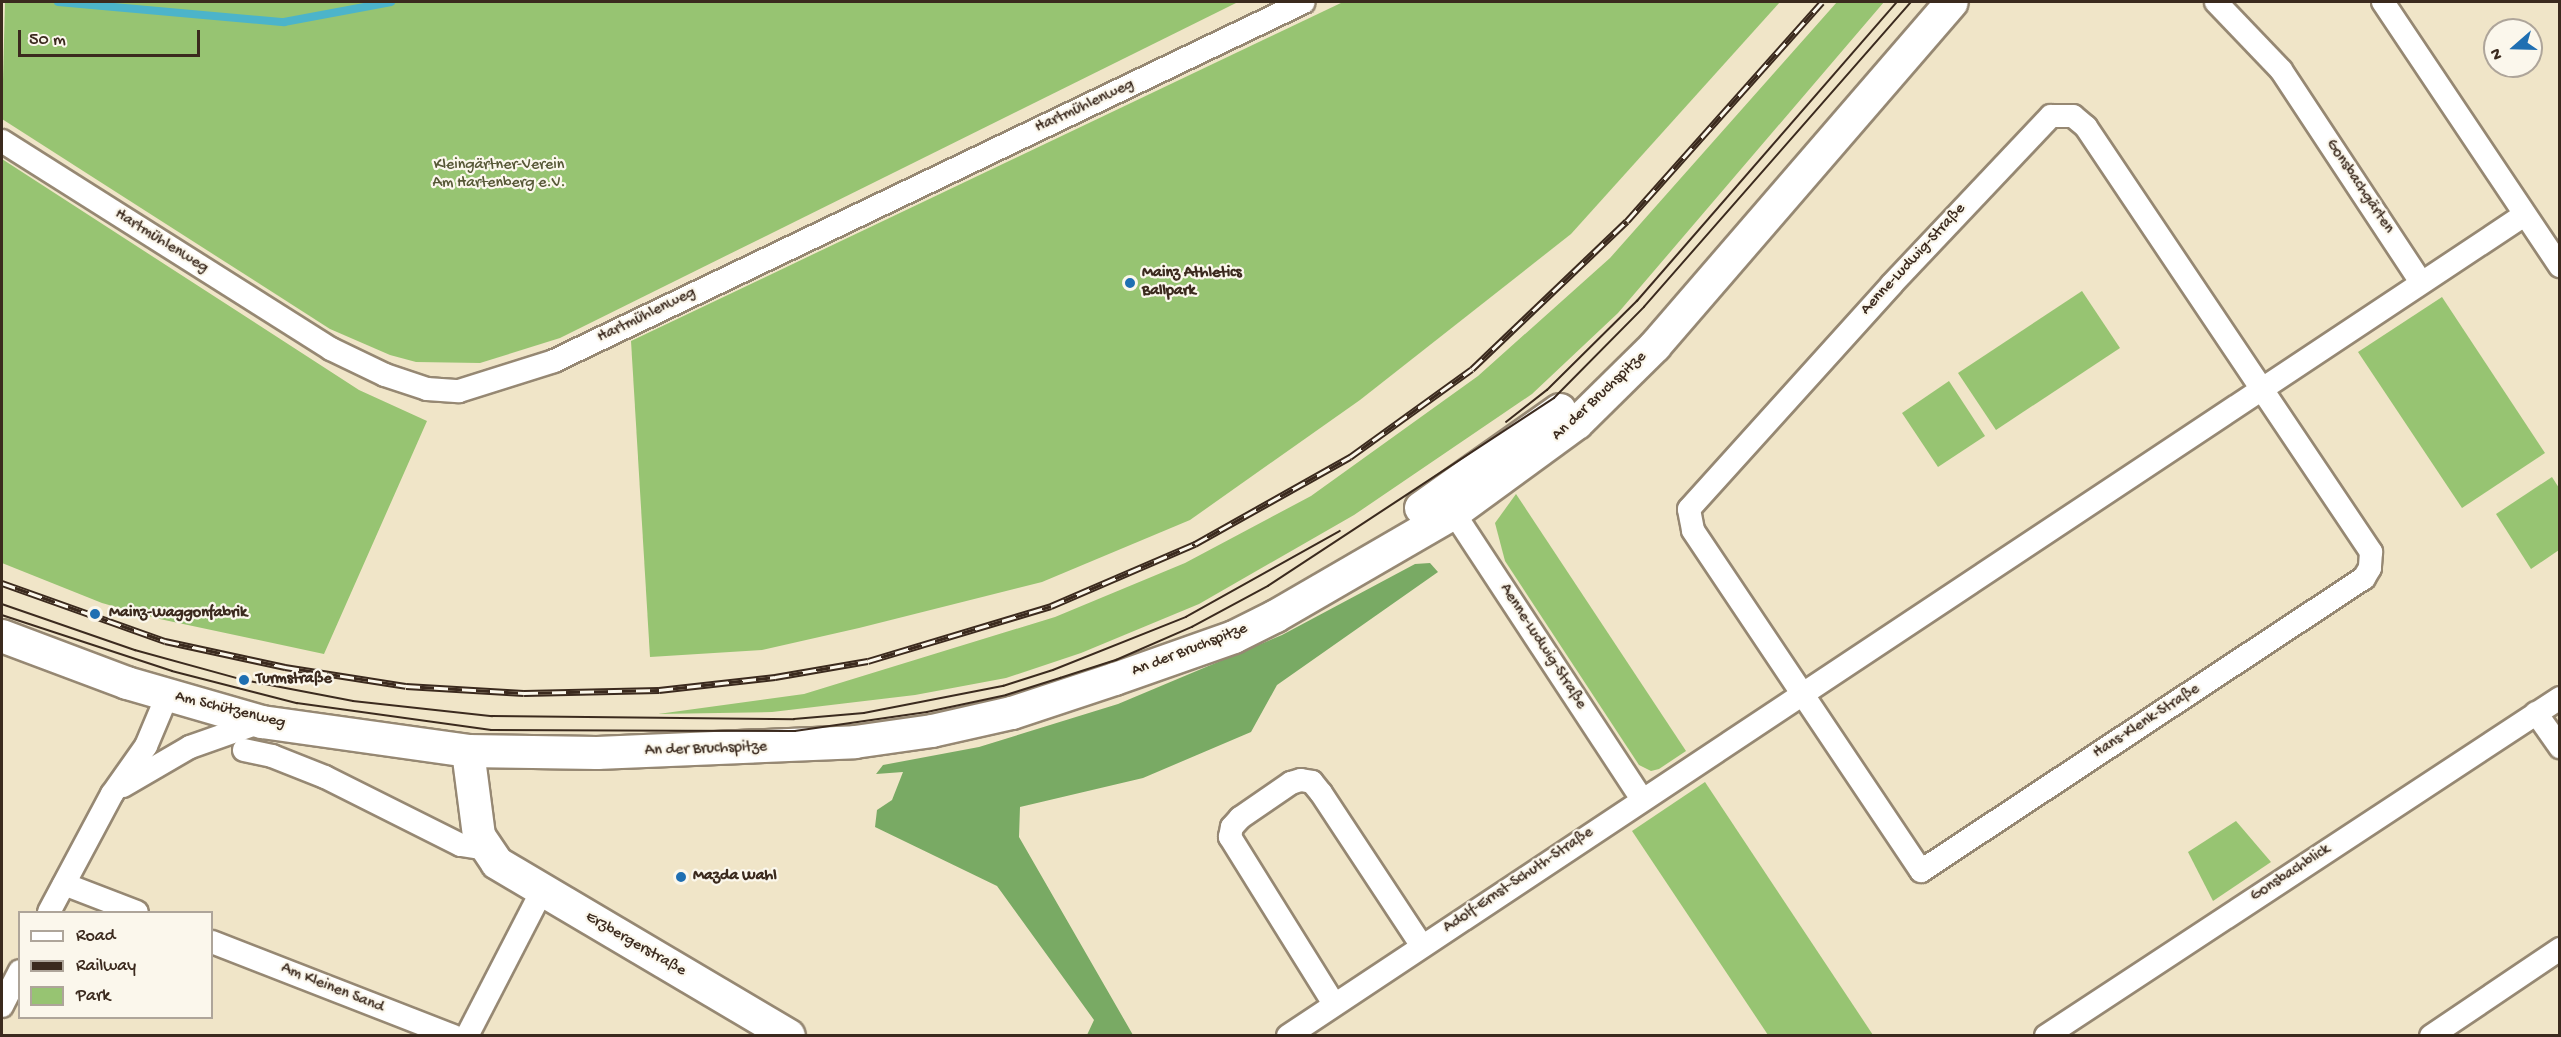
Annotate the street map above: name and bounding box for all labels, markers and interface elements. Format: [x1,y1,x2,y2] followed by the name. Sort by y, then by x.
[21,18,202,56] scale bar
[2483,18,2543,78] north arrow
[29,30,66,51] text: 50 m
[2487,45,2508,62] text: N
[1033,76,1137,138] street label: Hartmühlenweg
[2320,136,2398,238] street label: Gonsbachgärten
[432,156,566,194] park label: Kleingärtner-Verein Am Hartenberg e.V.
[1857,200,1971,320] street label: Aenne-Ludwig-Straße
[111,206,211,278] street label: Hartmühlenweg
[1142,264,1242,302] place label: Mainz Athletics Ballpark
[1123,276,1137,290] marker: Mainz Athletics Ballpark
[595,284,699,348] street label: Hartmühlenweg
[1549,348,1651,446] street label: An der Bruchspitze
[1494,581,1590,713] street label: Aenne-Ludwig-Straße
[109,604,247,624] place label: Mainz-Waggonfabrik
[86,605,104,623] marker: Mainz-Waggonfabrik
[1129,620,1251,682] street label: An der Bruchspitze
[256,670,332,690] place label: Turmstraße
[237,673,251,687] marker: Turmstraße
[2090,680,2204,764] street label: Hans-Klenk-Straße
[173,688,287,734] street label: Am Schützenweg
[645,738,767,762] street label: An der Bruchspitze
[1440,824,1598,938] street label: Adolf-Ernst-Schuth-Straße
[2248,841,2334,907] street label: Gonsbachblick
[693,867,777,887] place label: Mazda Wahl
[674,870,688,884] marker: Mazda Wahl
[581,908,689,982] street label: Erzbergerstraße
[18,911,213,1019] legend
[76,926,115,947] text: Road
[76,956,136,977] text: Railway
[278,960,386,1018] street label: Am Kleinen Sand
[76,986,110,1007] text: Park

